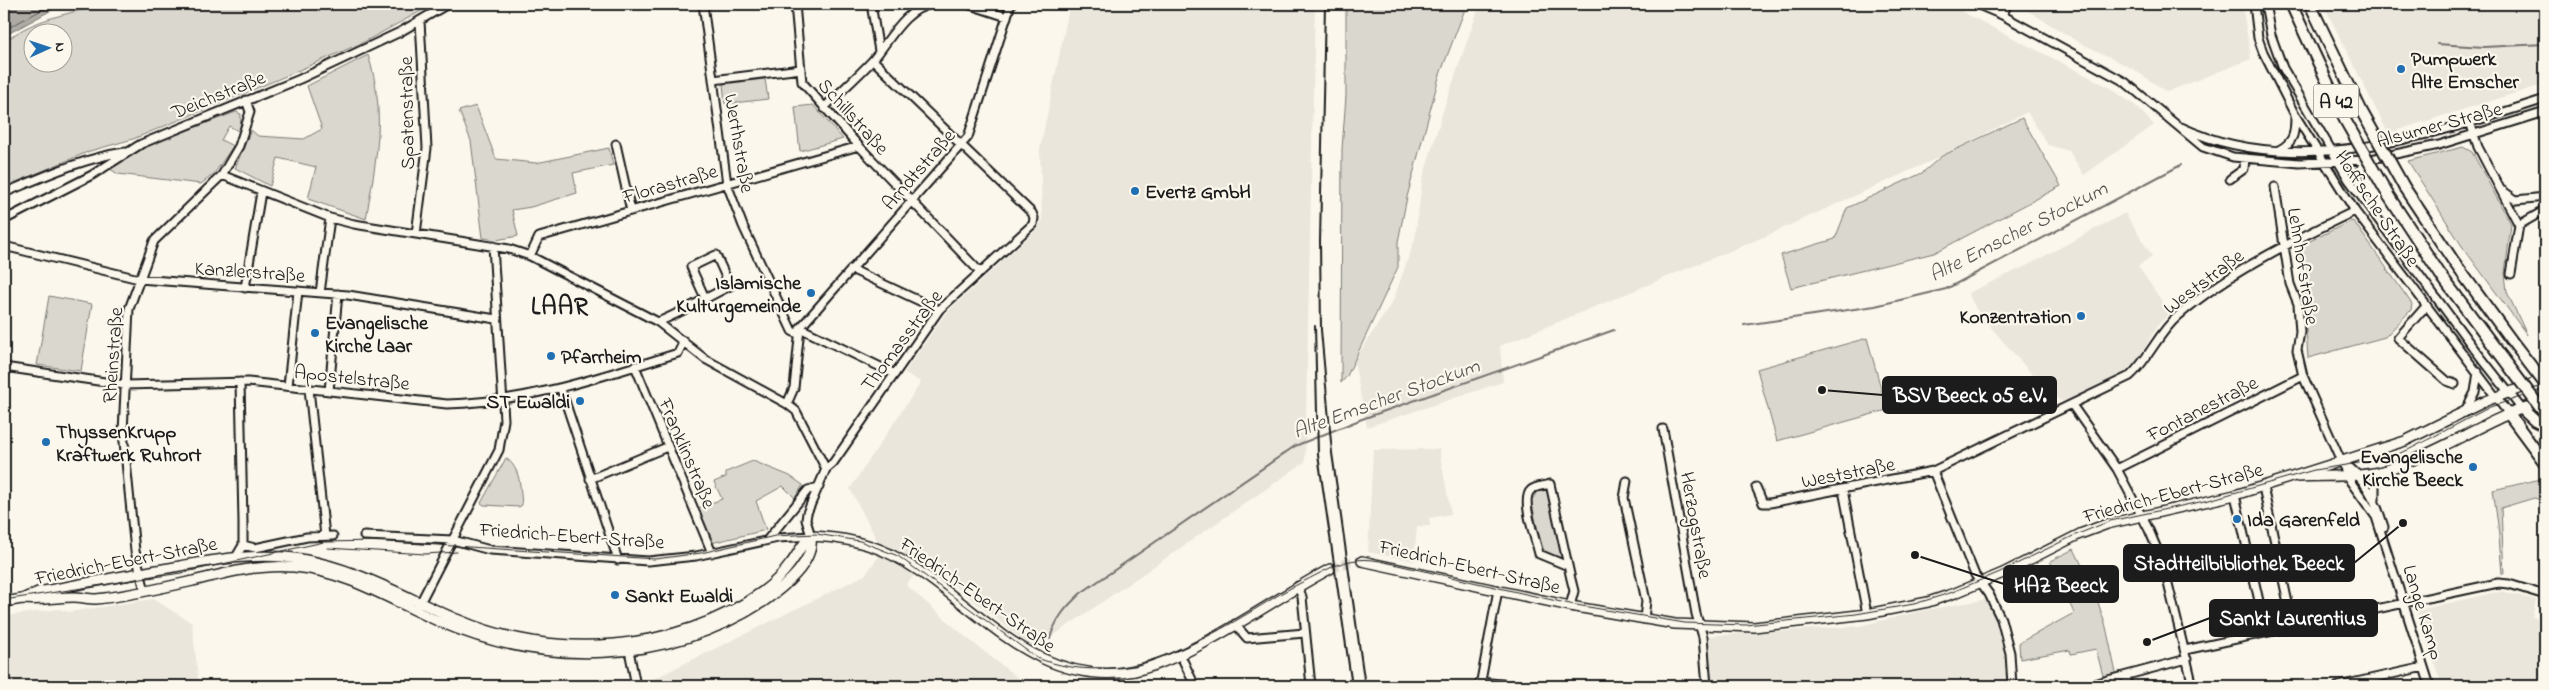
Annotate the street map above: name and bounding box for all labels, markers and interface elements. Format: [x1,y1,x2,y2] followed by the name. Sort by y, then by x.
[22,22,72,72] north arrow
[49,42,70,53] text: N
[2411,46,2520,98] place label: Pumpwerk Alte Emscher
[393,56,424,170] street label: Spatenstraße
[2395,63,2407,75] marker: Pumpwerk Alte Emscher
[167,64,270,129] street label: Deichstraße
[810,73,895,163] street label: Schillstraße
[2314,84,2358,118] road number: A 42
[715,92,761,195] street label: Werthstraße
[2374,96,2506,157] street label: Alsumer Straße
[876,123,964,218] street label: Arndtstraße
[2326,145,2426,273] street label: Hoffsche Straße
[619,158,721,213] street label: Florastraße
[1925,174,2114,291] water label: Alte Emscher Stockum
[1145,179,1251,208] place label: Evertz GmbH
[1129,185,1141,197] marker: Evertz GmbH
[2278,206,2325,327] street label: Lehnhofstraße
[2158,243,2251,323] street label: Weststraße
[194,255,306,292] street label: Kanzlerstraße
[676,270,802,323] place label: Islamische Kulturgemeinde
[855,284,951,399] street label: Thomasstraße
[805,287,817,299] marker: Islamische Kulturgemeinde
[531,290,589,326] district label: LAAR
[1960,304,2071,333] place label: Konzentration
[97,306,132,404] street label: Rheinstraße
[325,310,429,362] place label: Evangelische Kirche Laar
[2075,310,2087,322] marker: Konzentration
[309,327,321,339] marker: Evangelische Kirche Laar
[561,344,642,373] place label: Pfarrheim
[545,350,557,362] marker: Pfarrheim
[1289,352,1485,448] water label: Alte Emscher Stockum
[292,359,411,400] street label: Apostelstraße
[2142,370,2264,451] street label: Fontanestraße
[1883,377,2056,413] callout: BSV Beeck 05 e.V.
[1892,382,2048,412] text: BSV Beeck 05 e.V.
[486,389,570,418] place label: ST Ewaldi
[649,393,722,514] street label: Franklinstraße
[574,395,586,407] marker: ST Ewaldi
[56,419,202,471] place label: ThyssenKrupp Kraftwerk Ruhrort
[40,436,52,448] marker: ThyssenKrupp Kraftwerk Ruhrort
[2360,444,2464,496] place label: Evangelische Kirche Beeck
[1799,451,1898,498] street label: Weststraße
[2080,456,2267,533] street label: Friedrich-Ebert-Straße
[2467,461,2479,473] marker: Evangelische Kirche Beeck
[1670,470,1718,581] street label: Herzogstraße
[2247,507,2361,536] place label: Ida Garenfeld
[2231,513,2243,525] marker: Ida Garenfeld
[477,517,665,558] street label: Friedrich-Ebert-Straße
[32,531,220,595] street label: Friedrich-Ebert-Straße
[892,531,1061,661] street label: Friedrich-Ebert-Straße
[1375,533,1563,603] street label: Friedrich-Ebert-Straße
[2124,545,2354,581] callout: Stadtteilbibliothek Beeck
[2134,550,2345,580] text: Stadtteilbibliothek Beeck
[2392,562,2450,664] street label: Lange Kamp
[2004,566,2118,602] callout: HAZ Beeck
[2014,572,2109,602] text: HAZ Beeck
[625,583,734,612] place label: Sankt Ewaldi
[609,589,621,601] marker: Sankt Ewaldi
[2210,600,2377,636] callout: Sankt Laurentius
[2219,605,2367,635] text: Sankt Laurentius

